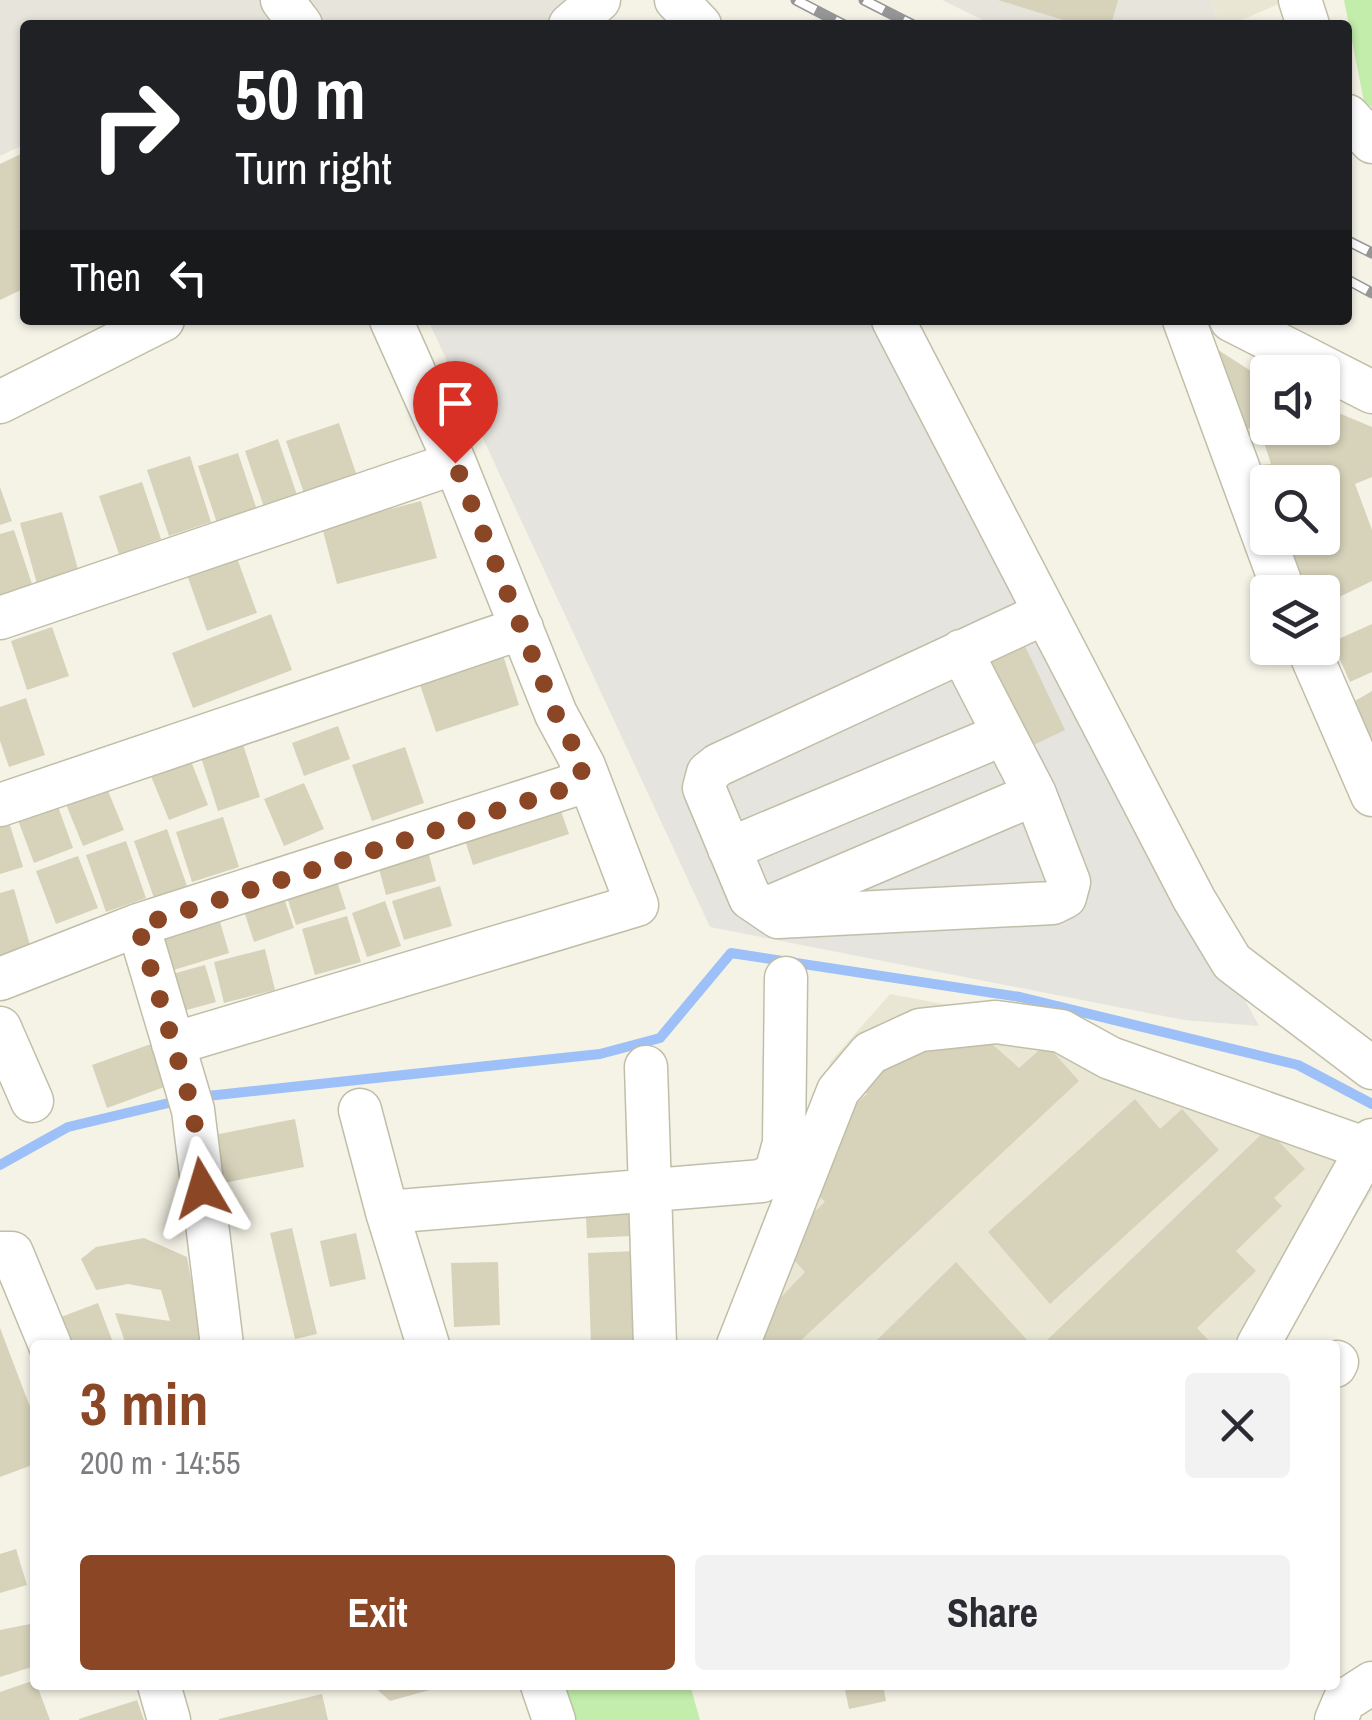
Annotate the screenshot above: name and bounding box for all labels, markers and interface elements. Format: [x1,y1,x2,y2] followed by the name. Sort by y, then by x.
[235,47,366,141] text: 50 m
[70,60,200,190] icon: right
[235,137,392,198] text: Turn right
[161,250,216,305] icon: left
[70,252,141,303] text: Then
[1250,355,1340,665] map controls
[1250,355,1340,445] button: sound
[413,361,498,464] pin
[428,376,483,431] icon: arrive
[1250,465,1340,555] button: search
[1250,575,1340,665] button: layers
[150,1136,254,1240] position arrow
[80,1363,209,1444] text: 3 min
[1185,1373,1290,1478] button: close
[80,1441,240,1484] text: 200 m · 14:55
[80,1555,675,1670] button: Exit
[695,1555,1290,1670] button: Share

